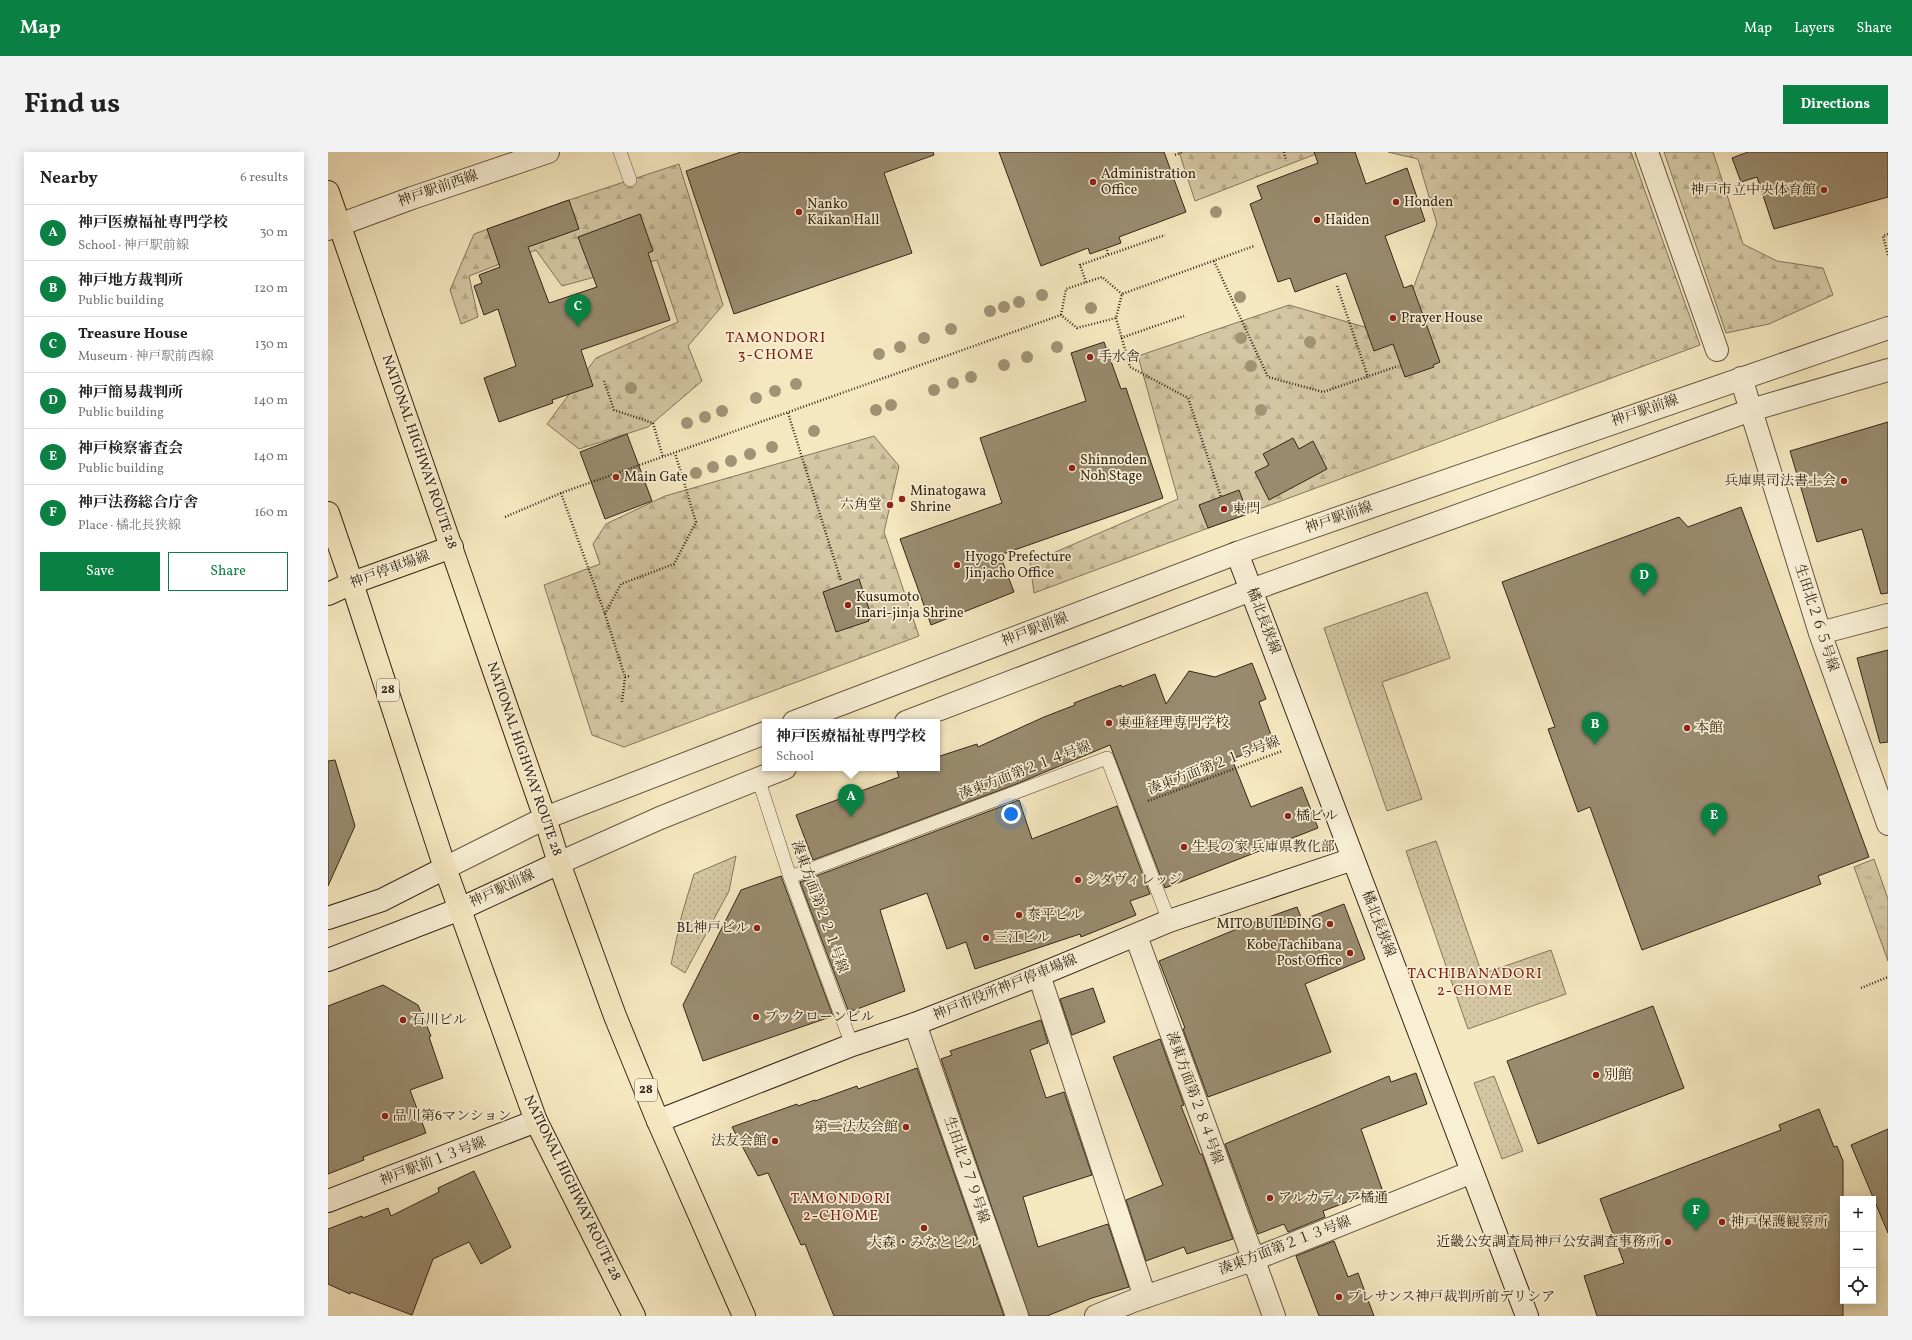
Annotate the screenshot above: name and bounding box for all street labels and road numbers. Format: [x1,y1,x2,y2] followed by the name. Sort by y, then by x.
[395,166,481,212] street label: 神戸駅前西線
[377,352,461,552] street label: NATIONAL HIGHWAY ROUTE 28
[1609,391,1681,431] street label: 神戸駅前線
[1303,498,1375,538] street label: 神戸駅前線
[347,547,433,593] street label: 神戸停車場線
[1790,562,1842,674] street label: 生田北２６５号線
[1242,585,1284,657] street label: 橘北長狭線
[999,609,1071,651] street label: 神戸駅前線
[482,659,566,859] street label: NATIONAL HIGHWAY ROUTE 28
[377,679,399,701] road number: 28
[1145,732,1283,800] street label: 湊東方面第２１５号線
[956,737,1094,805] street label: 湊東方面第２１４号線
[786,838,852,976] street label: 湊東方面第２２１号線
[466,866,538,912] street label: 神戸駅前線
[1357,888,1399,960] street label: 橘北長狭線
[930,950,1080,1026] street label: 神戸市役所神戸停車場線
[1161,1029,1227,1167] street label: 湊東方面第２８４号線
[635,1079,657,1101] road number: 28
[519,1092,625,1284] street label: NATIONAL HIGHWAY ROUTE 28
[939,1114,993,1226] street label: 生田北２７９号線
[377,1133,489,1191] street label: 神戸駅前１３号線
[1216,1212,1354,1280] street label: 湊東方面第２１３号線

